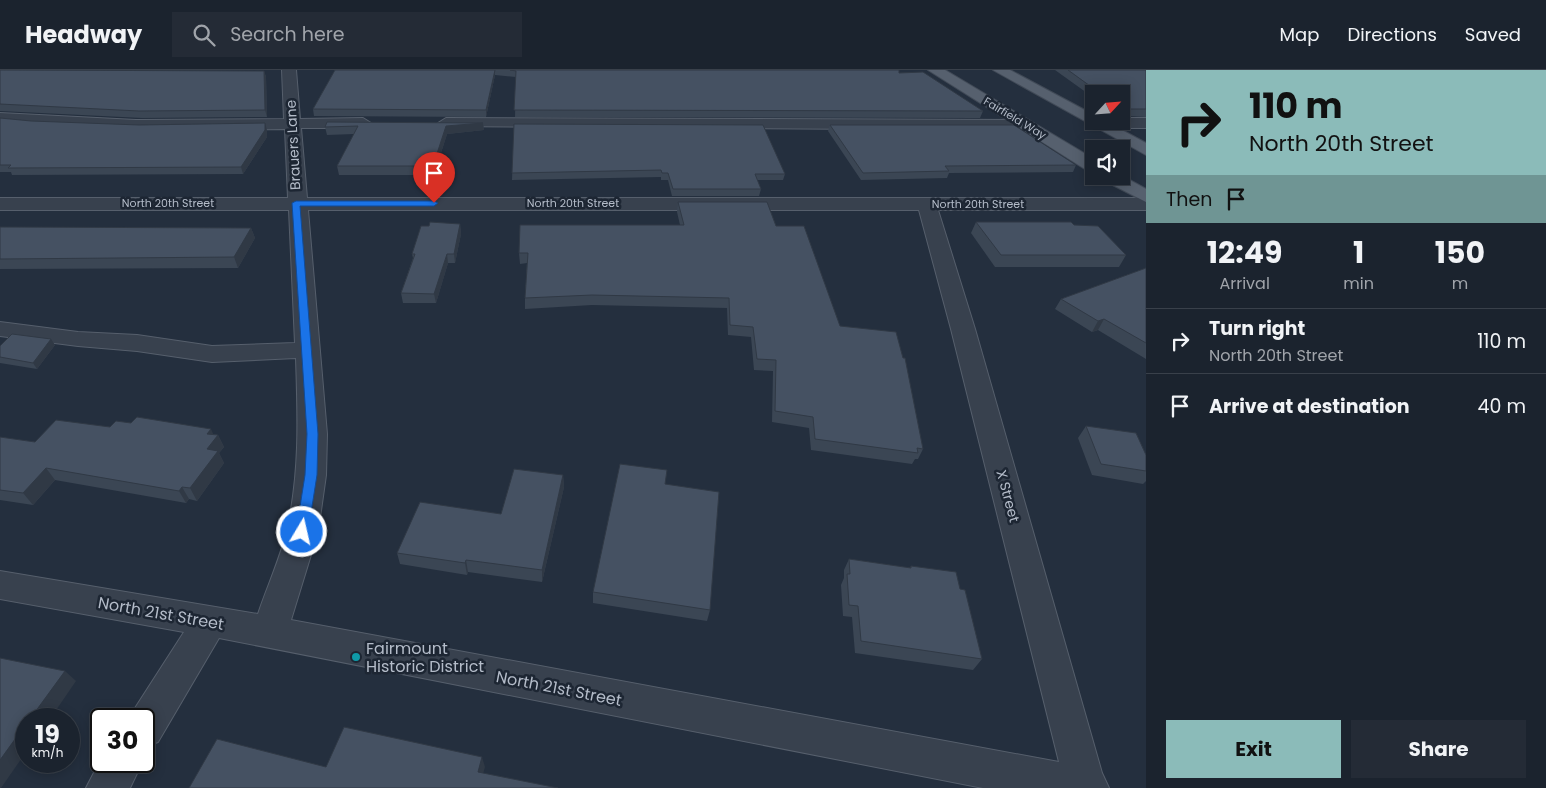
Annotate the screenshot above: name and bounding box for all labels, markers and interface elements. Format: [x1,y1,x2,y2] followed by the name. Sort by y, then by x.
[172,12,522,57] search box
[25,18,142,51] text: Headway
[190,21,218,49] icon: search
[230,21,345,48] text: Search here
[1280,22,1319,47] text: Map
[1347,22,1437,47] text: Directions
[1465,22,1521,47] text: Saved
[1249,81,1343,130] text: 110 m
[1085,85,1130,130] north arrow
[1085,85,1130,185] map controls
[1166,90,1231,155] icon: right
[981,93,1050,143] street label: Fairfield Way
[281,99,305,191] street label: Brauers Lane
[1249,128,1434,159] text: North 20th Street
[1085,140,1130,185] button: sound
[413,152,455,203] pin
[420,159,448,187] icon: arrive
[1222,185,1250,213] icon: arrive
[1166,186,1212,213] text: Then
[122,195,214,211] street label: North 20th Street
[527,195,619,211] street label: North 20th Street
[932,196,1024,212] street label: North 20th Street
[1207,231,1283,274] text: 12:49
[1353,231,1364,274] text: 1
[1435,231,1485,274] text: 150
[1219,272,1270,295] text: Arrival
[1343,272,1374,295] text: min
[1452,272,1468,295] text: m
[1209,315,1305,342] text: Turn right
[1166,327,1194,355] icon: right
[1477,328,1526,355] text: 110 m
[1209,344,1343,367] text: North 20th Street
[1166,392,1194,420] icon: arrive
[1209,393,1410,420] text: Arrive at destination
[1477,393,1526,420] text: 40 m
[991,468,1025,524] street label: X Street
[275,505,327,557] position arrow
[96,591,226,636] street label: North 21st Street
[366,637,484,678] place label: Fairmount Historic District
[350,651,362,663] marker: Fairmount Historic District
[494,665,624,712] street label: North 21st Street
[90,708,155,773] speed limit sign: 30
[35,717,60,752] text: 19
[1166,720,1341,778] button: Exit
[1351,720,1526,778] button: Share
[32,744,63,761] text: km/h

